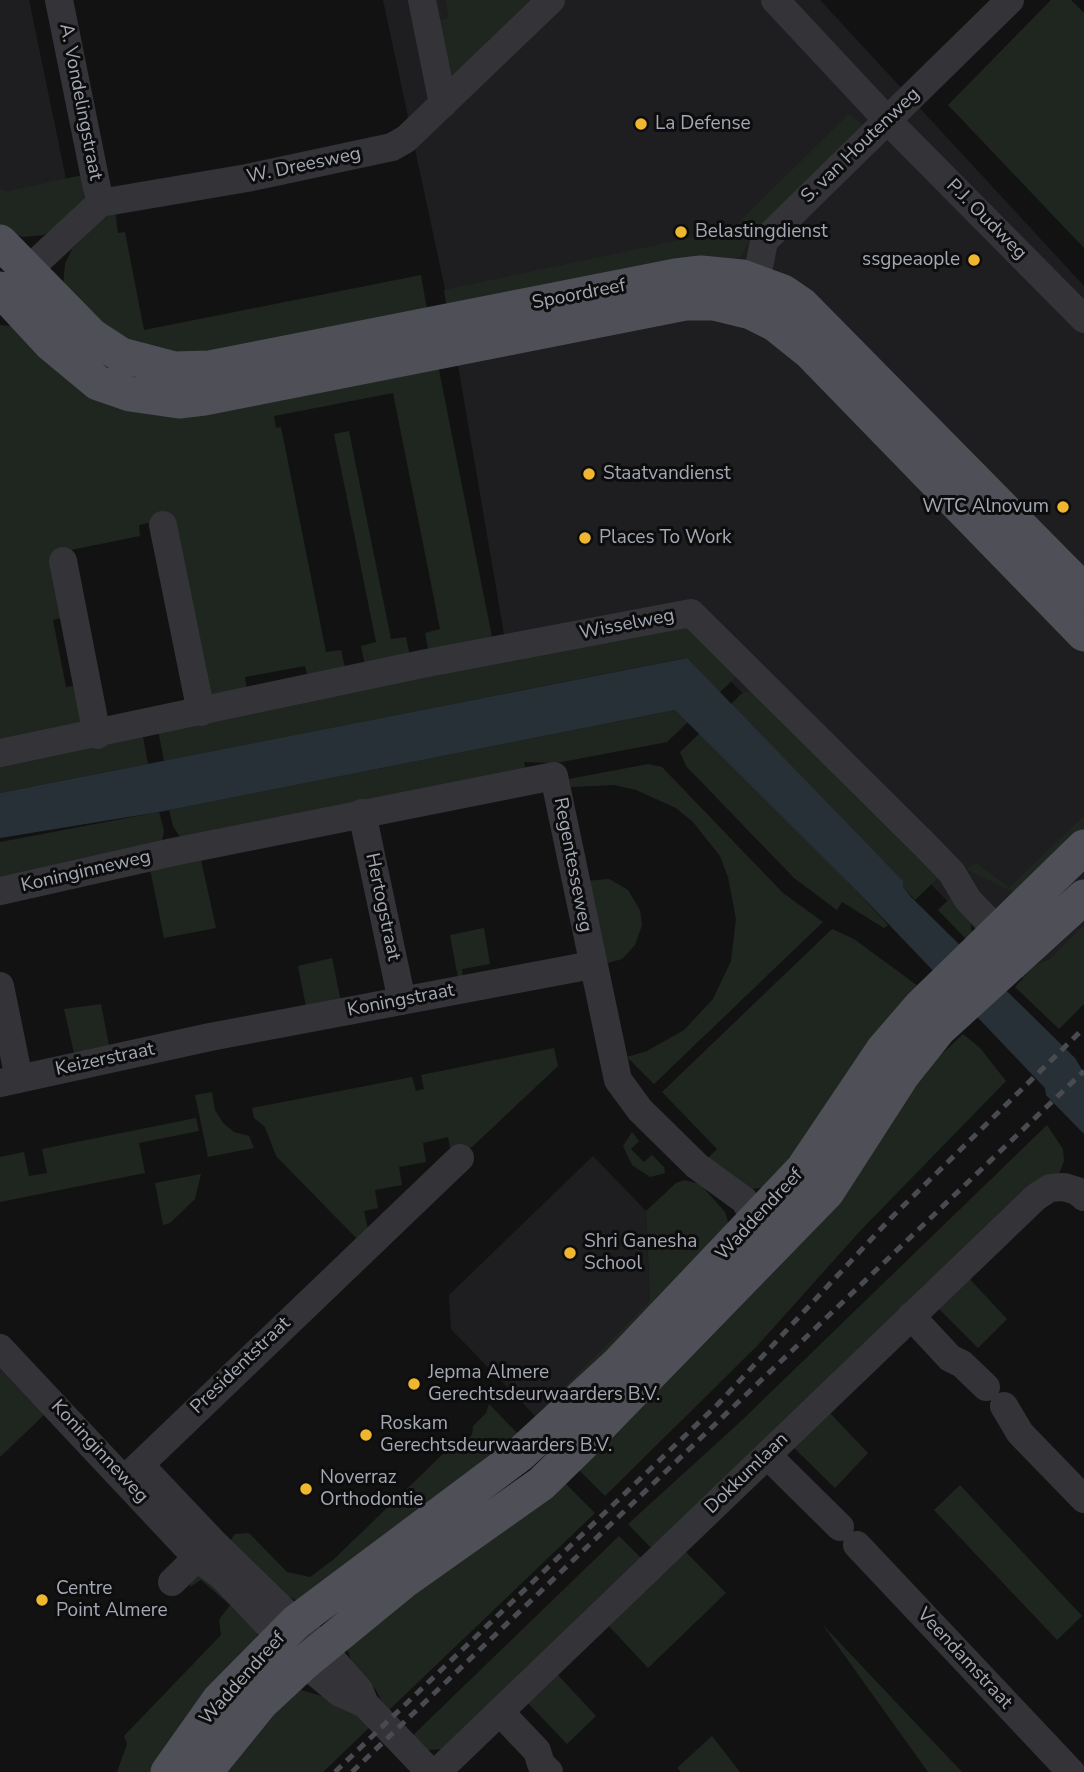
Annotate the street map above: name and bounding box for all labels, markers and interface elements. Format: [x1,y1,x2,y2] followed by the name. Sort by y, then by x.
[54,22,106,182] street label: A. Vondelingstraat
[797,84,925,208] street label: S. van Houtenweg
[655,113,751,135] place label: La Defense
[633,116,649,132] marker: La Defense
[245,143,363,189] street label: W. Dreesweg
[941,175,1031,265] street label: P.J. Oudweg
[695,221,828,243] place label: Belastingdienst
[673,224,689,240] marker: Belastingdienst
[862,249,960,271] place label: ssgpeaople
[966,252,982,268] marker: ssgpeaople
[530,275,628,315] street label: Spoordreef
[603,463,731,485] place label: Staatvandienst
[581,466,597,482] marker: Staatvandienst
[922,496,1049,518] place label: WTC Alnovum
[1055,499,1071,515] marker: WTC Alnovum
[599,527,732,549] place label: Places To Work
[577,530,593,546] marker: Places To Work
[578,605,676,645] street label: Wisselweg
[548,796,596,934] street label: Regentesseweg
[19,846,153,898] street label: Koninginneweg
[359,851,405,963] street label: Hertogstraat
[346,979,456,1023] street label: Koningstraat
[53,1038,157,1082] street label: Keizerstraat
[712,1164,808,1266] street label: Waddendreef
[584,1231,697,1275] place label: Shri Ganesha School
[562,1245,578,1261] marker: Shri Ganesha School
[186,1313,296,1419] street label: Presidentstraat
[428,1362,660,1406] place label: Jepma Almere Gerechtsdeurwaarders B.V.
[406,1376,422,1392] marker: Jepma Almere Gerechtsdeurwaarders B.V.
[46,1396,152,1508] street label: Koninginneweg
[380,1413,612,1457] place label: Roskam Gerechtsdeurwaarders B.V.
[358,1427,374,1443] marker: Roskam Gerechtsdeurwaarders B.V.
[701,1429,793,1519] street label: Dokkumlaan
[320,1467,423,1511] place label: Noverraz Orthodontie
[298,1481,314,1497] marker: Noverraz Orthodontie
[56,1578,168,1622] place label: Centre Point Almere
[34,1592,50,1608] marker: Centre Point Almere
[911,1604,1017,1714] street label: Veendamstraat
[195,1628,291,1730] street label: Waddendreef

